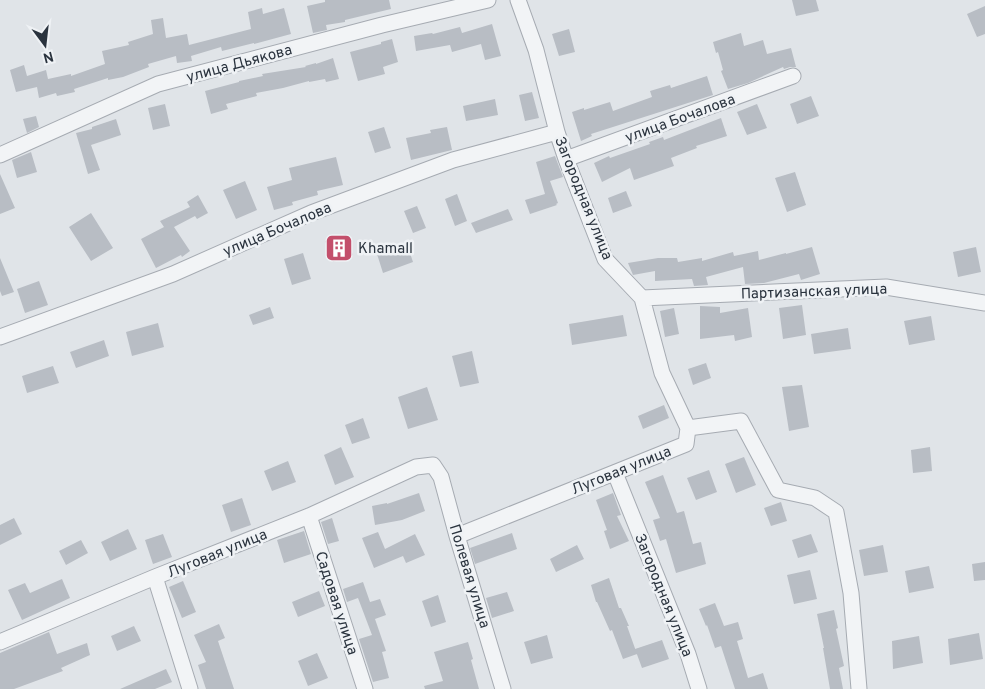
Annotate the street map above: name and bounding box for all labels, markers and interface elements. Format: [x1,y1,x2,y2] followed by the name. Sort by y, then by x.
[20,20,70,70] north arrow
[184,41,294,88] street label: улица Дьякова
[41,47,55,66] text: N
[623,91,738,148] street label: улица Бочалова
[549,134,616,263] street label: Загородная улица
[221,199,335,262] street label: улица Бочалова
[324,233,354,263] building icon: Khamall
[358,240,413,259] place label: Khamall
[741,280,888,305] street label: Партизанская улица
[569,443,674,500] street label: Луговая улица
[444,522,493,631] street label: Полевая улица
[165,526,270,583] street label: Луговая улица
[629,531,696,660] street label: Загородная улица
[310,549,361,658] street label: Садовая улица

